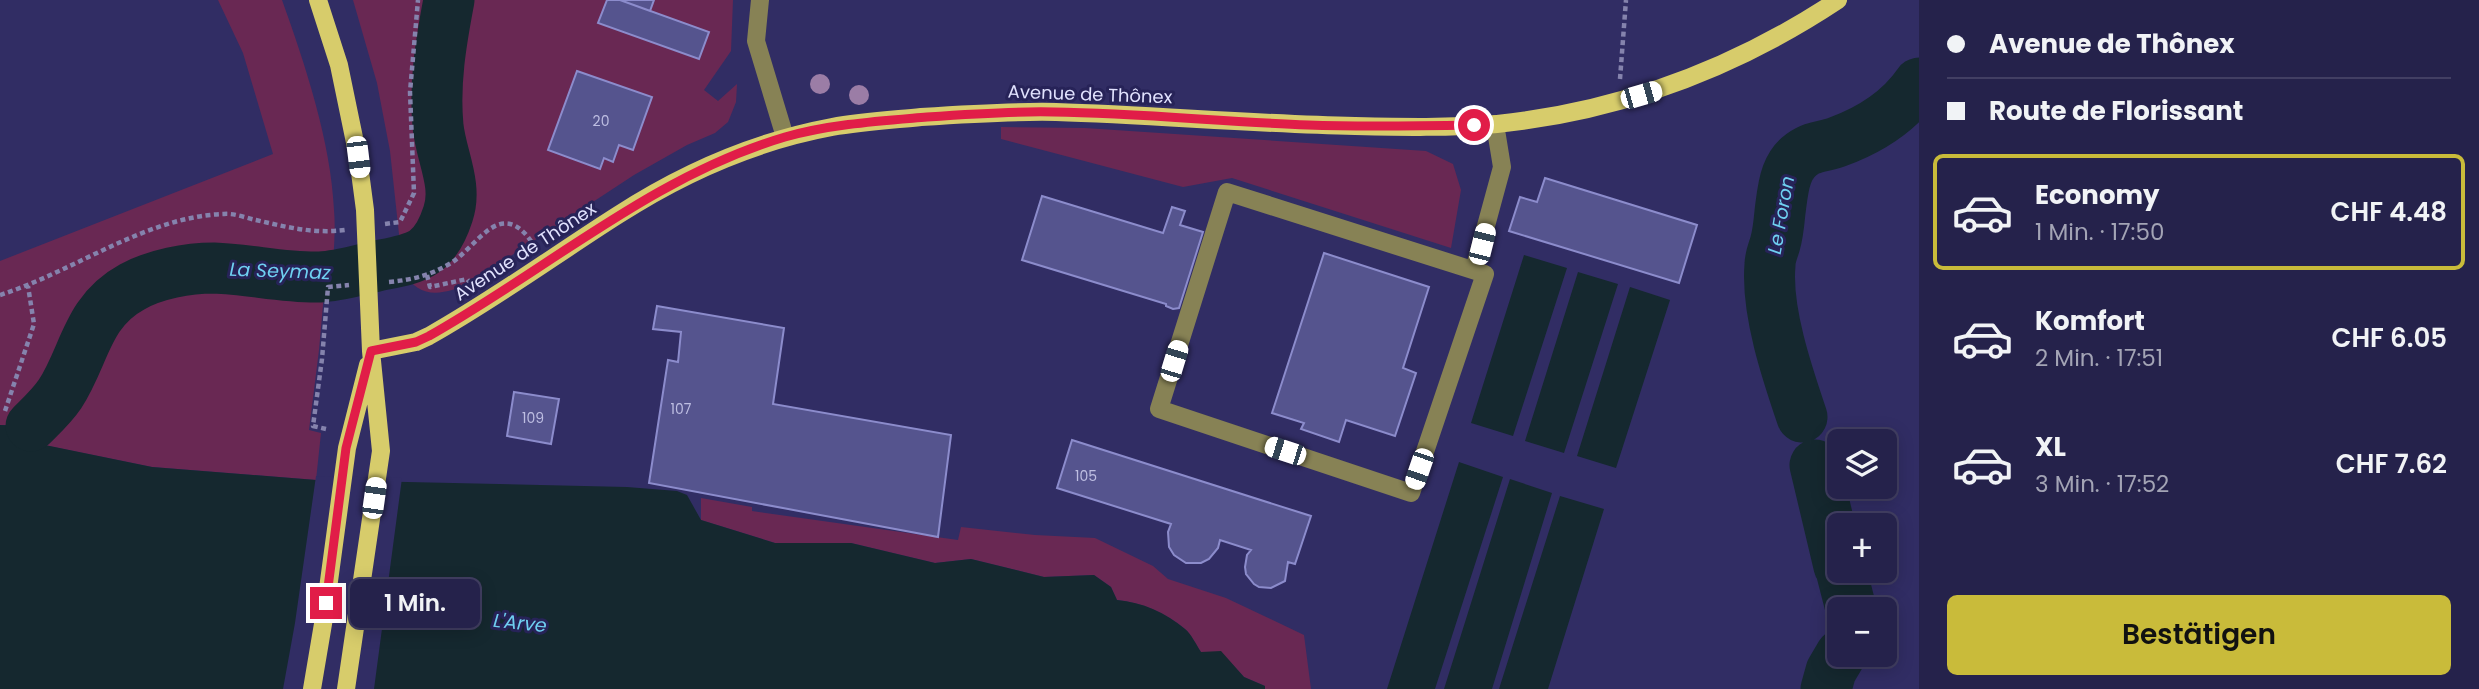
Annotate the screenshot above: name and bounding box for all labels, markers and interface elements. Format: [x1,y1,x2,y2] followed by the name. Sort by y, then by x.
[1989,26,2235,62] text: Avenue de Thônex
[1007,79,1173,109] street label: Avenue de Thônex
[1618,79,1665,111] car
[1989,93,2243,129] text: Route de Florissant
[1458,109,1490,141] route start
[593,111,609,131] house number: 20
[346,135,371,179] car
[1761,174,1801,256] water label: Le Foron
[2035,177,2159,213] text: Economy
[1951,181,2014,244] icon: car
[2331,194,2447,230] text: CHF 4.48
[449,195,601,306] street label: Avenue de Thônex
[2035,216,2164,248] text: 1 Min. · 17:50
[1467,221,1498,267] car
[229,256,331,286] water label: La Seymaz
[2035,303,2145,339] text: Komfort
[1951,307,2014,370] icon: car
[2331,320,2447,356] text: CHF 6.05
[1158,338,1191,384] car
[2035,342,2163,374] text: 2 Min. · 17:51
[671,399,692,419] house number: 107
[522,408,544,428] house number: 109
[1827,429,1897,667] map controls
[1827,429,1897,499] button: layers
[2035,429,2066,465] text: XL
[1951,433,2014,496] icon: car
[1262,435,1309,467] car
[1403,446,1436,492] car
[2336,446,2447,482] text: CHF 7.62
[1075,466,1097,486] house number: 105
[2035,468,2169,500] text: 3 Min. · 17:52
[361,476,388,520] car
[1827,513,1897,583] button: +
[350,578,480,628] callout: 1 Min.
[310,587,342,619] route end
[384,587,446,619] text: 1 Min.
[1947,595,2451,675] button: Bestätigen
[1827,597,1897,667] button: −
[492,607,548,639] water label: L'Arve

